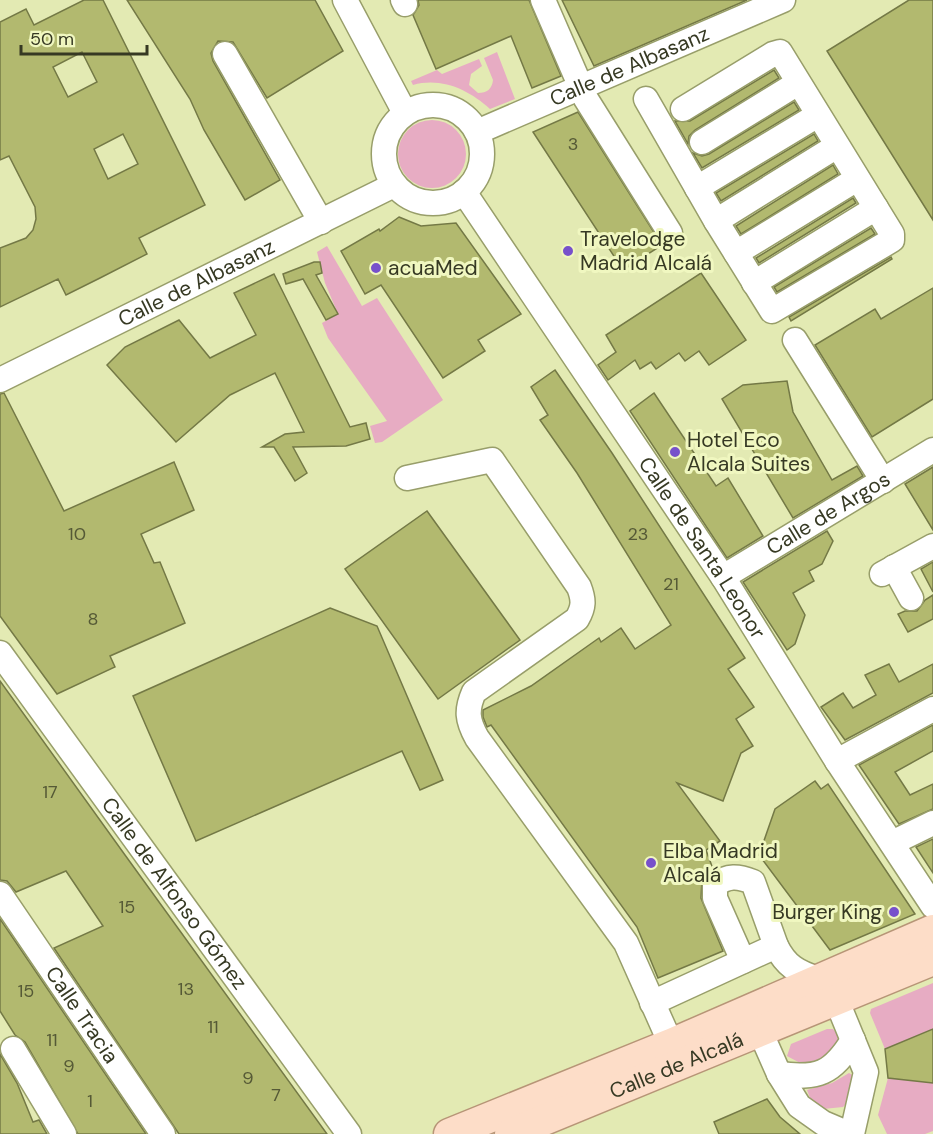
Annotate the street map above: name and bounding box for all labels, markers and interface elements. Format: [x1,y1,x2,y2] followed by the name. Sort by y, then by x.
[21,18,147,56] scale bar
[545,20,713,113] street label: Calle de Albasanz
[30,27,74,51] text: 50 m
[568,132,578,156] house number: 3
[580,225,712,277] place label: Travelodge Madrid Alcalá
[113,232,279,333] street label: Calle de Albasanz
[561,244,575,258] marker: Travelodge Madrid Alcalá
[388,254,478,282] place label: acuaMed
[369,261,383,275] marker: acuaMed
[687,426,810,478] place label: Hotel Eco Alcala Suites
[668,445,682,459] marker: Hotel Eco Alcala Suites
[632,451,772,644] street label: Calle de Santa Leonor
[761,465,895,562] street label: Calle de Argos
[68,522,86,546] house number: 10
[627,522,649,546] house number: 23
[663,572,679,596] house number: 21
[88,607,98,631] house number: 8
[42,780,58,804] house number: 17
[95,792,254,995] street label: Calle de Alfonso Gómez
[663,837,778,889] place label: Elba Madrid Alcalá
[644,856,658,870] marker: Elba Madrid Alcalá
[119,895,135,919] house number: 15
[772,898,882,926] place label: Burger King
[887,905,901,919] marker: Burger King
[39,961,125,1069] street label: Calle Tracia
[178,977,194,1001] house number: 13
[18,979,34,1003] house number: 15
[207,1015,219,1039] house number: 11
[605,1026,748,1106] street label: Calle de Alcalá
[46,1028,58,1052] house number: 11
[63,1054,75,1078] house number: 9
[242,1066,254,1090] house number: 9
[271,1083,281,1107] house number: 7
[87,1089,93,1113] house number: 1

